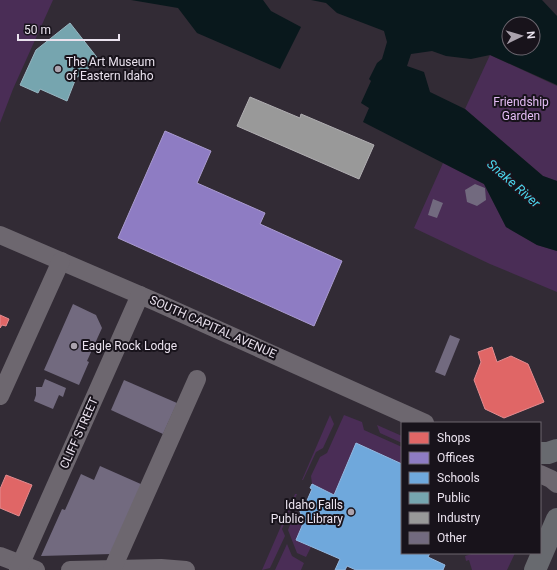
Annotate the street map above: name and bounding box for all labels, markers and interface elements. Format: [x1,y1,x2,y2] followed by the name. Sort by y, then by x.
[18,16,119,42] scale bar
[501,16,541,56] north arrow
[24,23,51,37] text: 50 m
[524,31,537,40] text: N
[66,55,155,83] place label: The Art Museum of Eastern Idaho
[53,64,63,74] marker: The Art Museum of Eastern Idaho
[493,95,549,123] park label: Friendship Garden
[484,156,544,211] water label: Snake River
[148,293,279,361] street label: SOUTH CAPITAL AVENUE
[82,339,177,353] place label: Eagle Rock Lodge
[69,341,79,351] marker: Eagle Rock Lodge
[57,395,101,471] street label: CLIFF STREET
[401,422,541,554] legend
[437,431,471,445] text: Shops
[437,451,474,465] text: Offices
[437,471,480,485] text: Schools
[437,491,470,505] text: Public
[271,498,343,526] place label: Idaho Falls Public Library
[346,507,356,517] marker: Idaho Falls Public Library
[437,511,481,525] text: Industry
[437,531,466,545] text: Other

